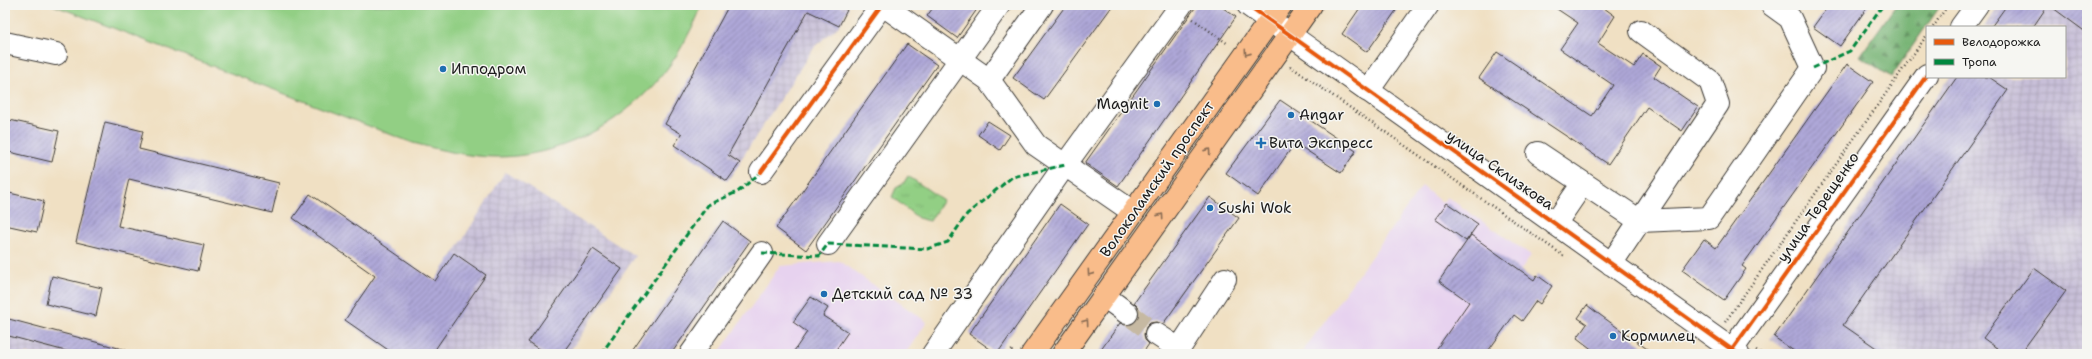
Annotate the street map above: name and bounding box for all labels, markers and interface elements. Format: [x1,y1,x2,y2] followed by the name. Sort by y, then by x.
[1926,26,2066,78] legend
[1962,34,2041,50] text: Велодорожка
[1244,49,1251,56] one-way arrow
[1962,54,1997,70] text: Тропа
[451,59,526,79] place label: Ипподром
[438,64,448,74] marker: Ипподром
[1097,94,1149,114] place label: Magnit
[1095,97,1219,261] street label: Волоколамский проспект
[1152,99,1162,109] marker: Magnit
[1299,105,1344,125] place label: Angar
[1286,110,1296,120] marker: Angar
[1442,125,1558,215] street label: улица Склизкова
[1269,133,1373,153] place label: Вита Экспресс
[1256,138,1266,148] marker: Вита Экспресс
[1203,148,1210,155] one-way arrow
[1772,148,1864,266] street label: улица Терещенко
[1218,198,1292,218] place label: Sushi Wok
[1205,203,1215,213] marker: Sushi Wok
[1156,214,1163,221] one-way arrow
[1088,269,1095,276] one-way arrow
[832,284,973,304] place label: Детский сад № 33
[819,289,829,299] marker: Детский сад № 33
[1081,319,1089,326] one-way arrow
[1621,326,1695,346] place label: Кормилец
[1608,331,1618,341] marker: Кормилец

